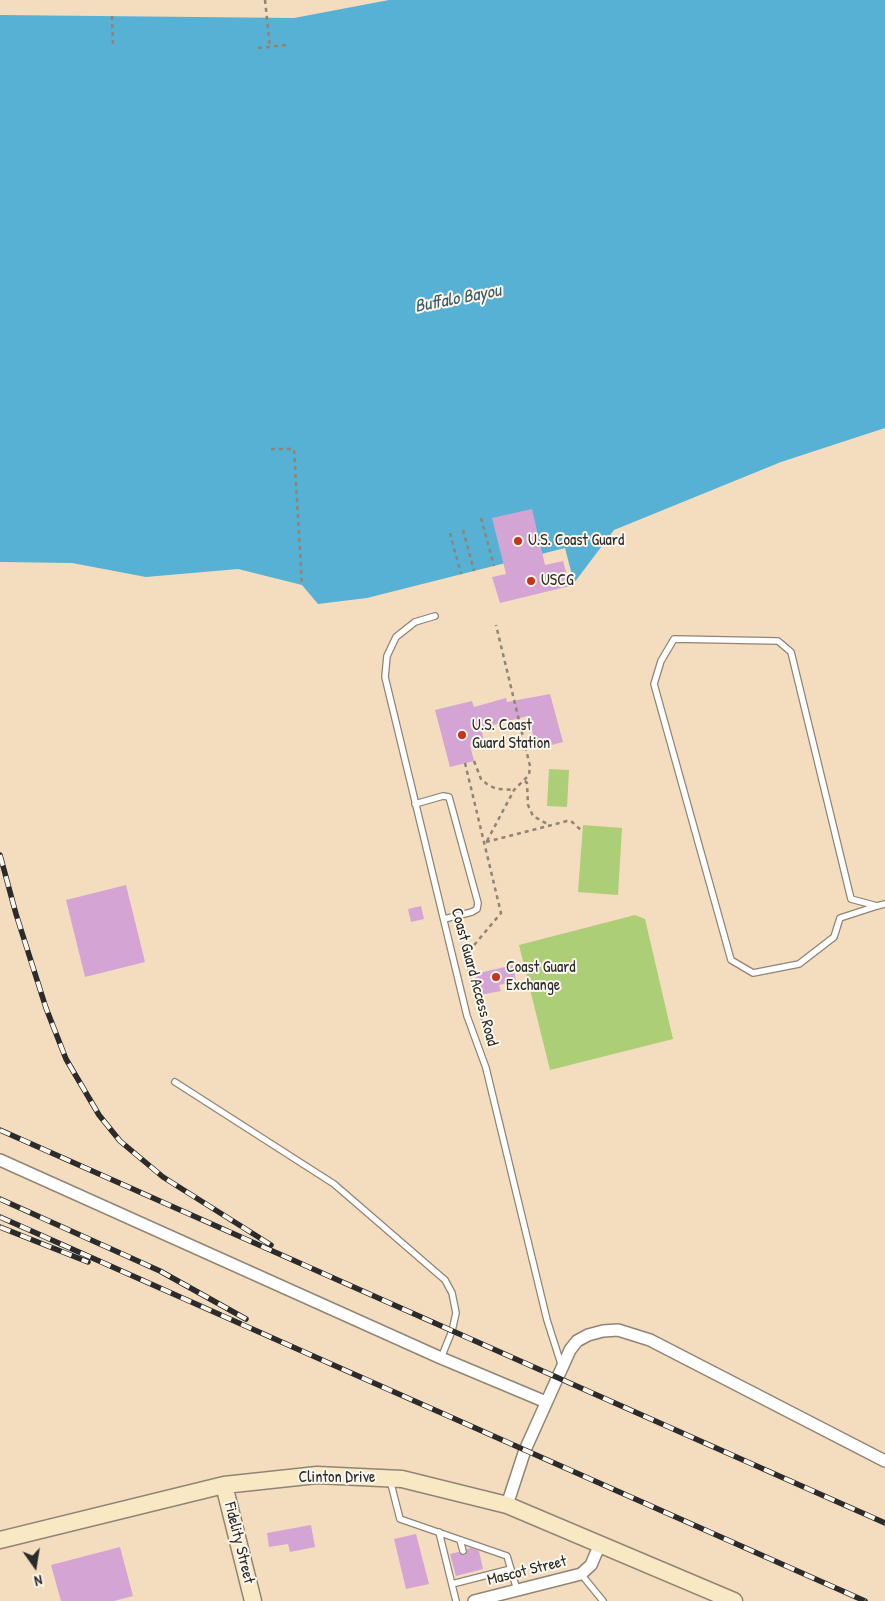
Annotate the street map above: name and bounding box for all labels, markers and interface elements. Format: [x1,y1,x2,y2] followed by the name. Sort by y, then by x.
[413,280,503,318] water label: Buffalo Bayou
[528,531,624,551] place label: U.S. Coast Guard
[512,535,524,547] marker: U.S. Coast Guard
[541,571,574,591] place label: USCG
[525,575,537,587] marker: USCG
[472,716,550,754] place label: U.S. Coast Guard Station
[456,729,468,741] marker: U.S. Coast Guard Station
[446,906,502,1048] street label: Coast Guard Access Road
[506,958,576,996] place label: Coast Guard Exchange
[490,971,502,983] marker: Coast Guard Exchange
[299,1468,375,1488] street label: Clinton Drive
[220,1500,258,1586] street label: Fidelity Street
[10,1541,60,1591] north arrow
[485,1552,569,1590] street label: Mascot Street
[33,1571,44,1591] text: N

